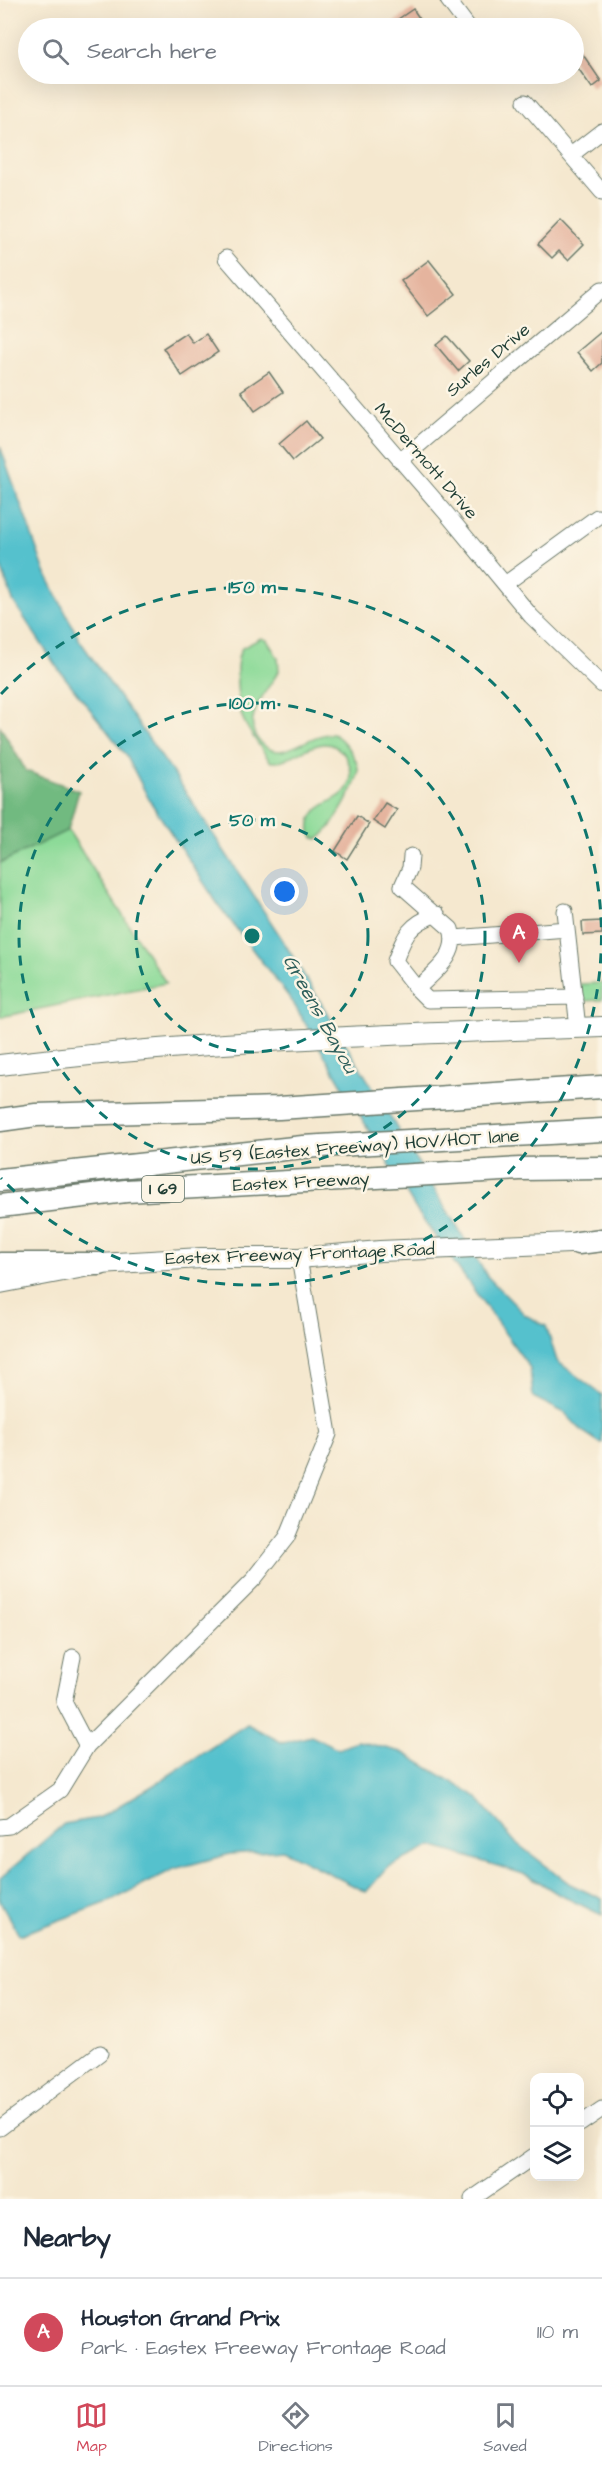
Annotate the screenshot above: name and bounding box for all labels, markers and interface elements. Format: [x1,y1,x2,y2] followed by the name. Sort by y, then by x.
[18,18,584,84] search box
[39,35,72,68] icon: search
[87,36,217,67] text: Search here
[441,317,536,403] street label: Surles Drive
[368,397,484,525] street label: McDermott Drive
[228,575,277,600] text: 150 m
[229,691,276,716] text: 100 m
[229,808,276,833] text: 50 m
[270,877,299,906] your location
[500,914,538,963] pin: A
[242,926,262,946] centre of rings
[275,950,365,1080] water label: Greens Bayou
[190,1123,521,1172] street label: US 59 (Eastex Freeway) HOV/HOT lane
[232,1166,370,1199] street label: Eastex Freeway
[142,1176,184,1202] road number: I 69
[165,1237,435,1272] street label: Eastex Freeway Frontage Road
[530,2073,584,2181] map controls
[530,2073,584,2127] button: locate
[530,2127,584,2181] button: layers
[24,2220,111,2256] text: Nearby
[81,2303,280,2334] text: Houston Grand Prix
[37,2318,50,2346] text: A
[537,2318,578,2346] text: 110 m
[81,2334,446,2362] text: Park · Eastex Freeway Frontage Road
[75,2399,108,2457] tab: Map
[259,2399,333,2457] tab: Directions
[483,2399,527,2457] tab: Saved

